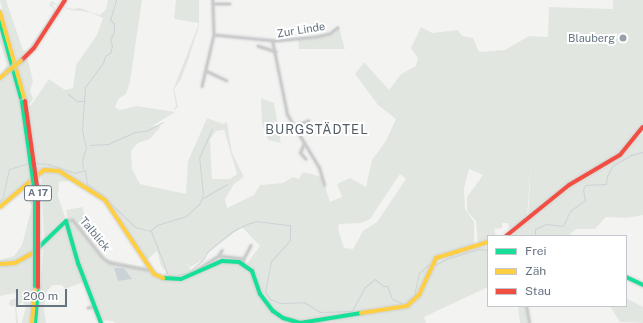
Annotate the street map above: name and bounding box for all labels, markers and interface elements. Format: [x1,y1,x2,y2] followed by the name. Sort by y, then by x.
[276,20,326,40] street label: Zur Linde
[568,31,615,45] place label: Blauberg
[618,33,628,43] marker: Blauberg
[265,122,369,138] district label: BURGSTÄDTEL
[23,185,53,201] road number: A 17
[77,214,113,254] street label: Talblick
[487,235,627,307] legend
[525,244,547,258] text: Frei
[525,264,546,278] text: Zäh
[18,281,69,307] scale bar
[525,284,551,298] text: Stau
[23,289,58,303] text: 200 m

